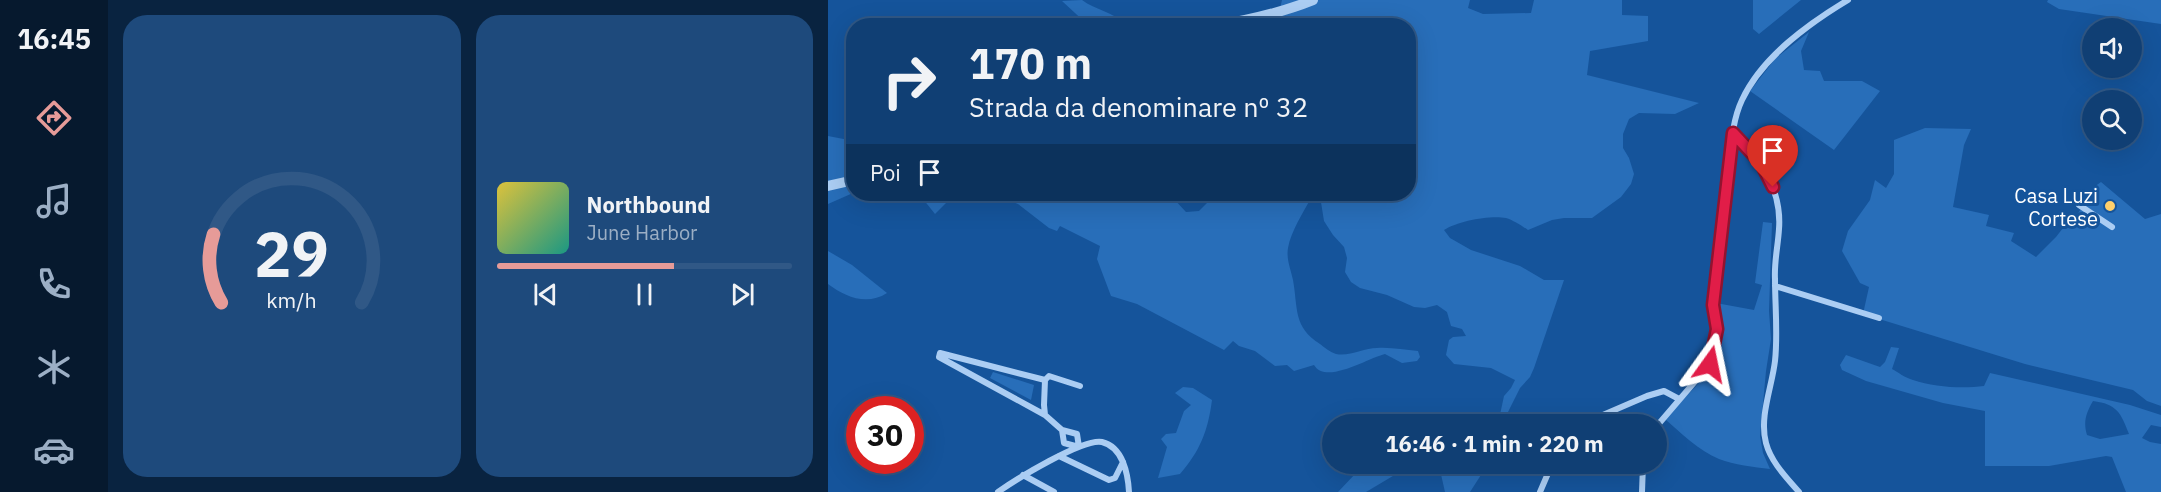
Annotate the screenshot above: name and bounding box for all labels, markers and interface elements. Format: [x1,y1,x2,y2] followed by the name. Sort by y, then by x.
[2082,18,2142,150] map controls
[2082,18,2142,78] button: sound
[17,21,91,56] text: 16:45
[969,36,1092,91] text: 170 m
[870,42,948,120] icon: right
[969,89,1308,124] text: Strada da denominare nº 32
[2082,90,2142,150] button: search
[33,97,75,139] icon: directions
[1747,125,1798,187] pin
[1756,134,1789,167] icon: arrive
[913,156,946,189] icon: arrive
[870,158,901,187] text: Poi
[33,180,75,222] icon: music
[2014,182,2098,232] place label: Casa Luzi Cortese
[587,190,711,219] text: Northbound
[2103,199,2117,213] marker: Casa Luzi Cortese
[254,213,329,294] text: 29
[587,219,697,246] text: June Harbor
[33,263,75,305] icon: phone
[529,278,562,311] icon: previous
[628,278,661,311] icon: pause
[726,278,759,311] icon: next
[267,286,317,314] text: km/h
[1678,332,1742,396] position arrow
[33,346,75,388] icon: climate
[846,396,924,474] speed limit sign: 30
[33,429,75,471] icon: car
[1385,429,1604,458] text: 16:46 · 1 min · 220 m

